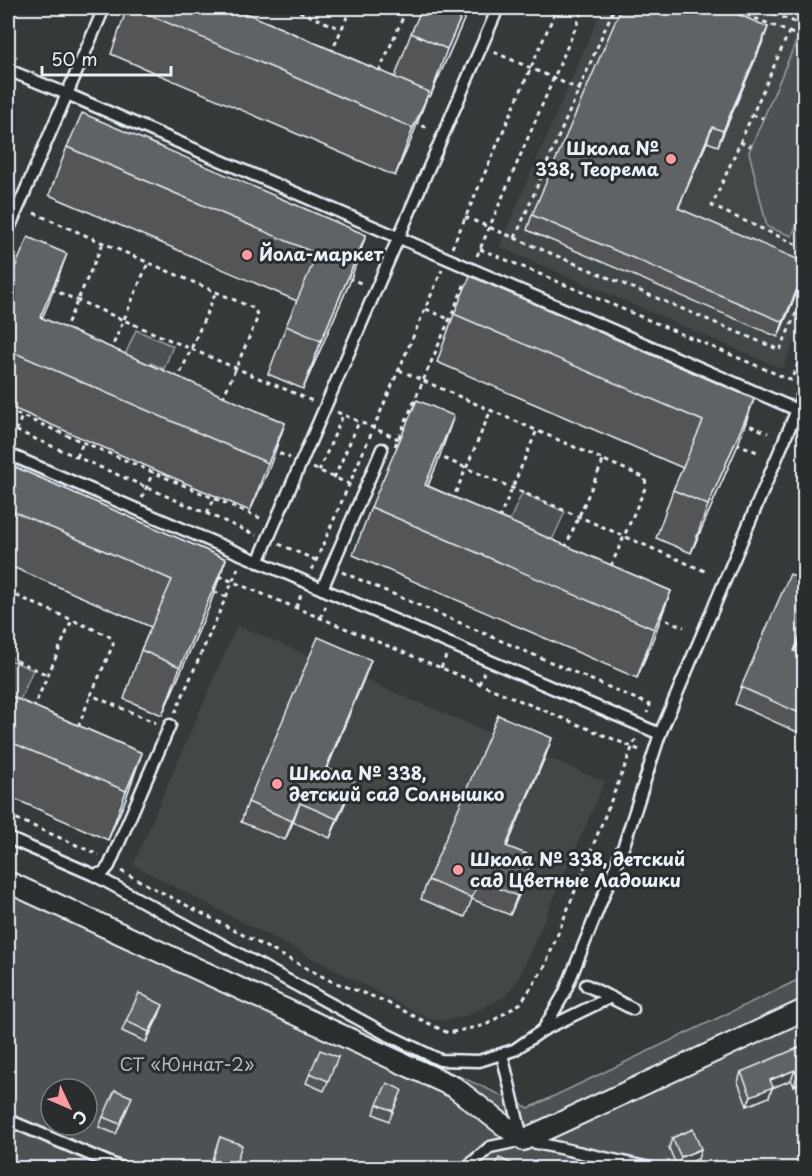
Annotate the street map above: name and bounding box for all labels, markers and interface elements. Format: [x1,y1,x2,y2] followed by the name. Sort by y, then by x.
[42,39,171,77] scale bar
[51,45,98,72] text: 50 m
[535,134,660,182] place label: Школа № 338, Теорема
[664,152,678,166] marker: Школа № 338, Теорема
[259,240,384,267] place label: Йола-маркет
[240,248,254,262] marker: Йола-маркет
[289,759,505,807] place label: Школа № 338, детский сад Солнышко
[270,777,284,791] marker: Школа № 338, детский сад Солнышко
[470,845,685,893] place label: Школа № 338, детский сад Цветные Ладошки
[451,863,465,877] marker: Школа № 338, детский сад Цветные Ладошки
[120,1050,254,1077] park label: СТ «Юннат-2»
[39,1077,99,1137] north arrow
[68,1105,93,1131] text: С

